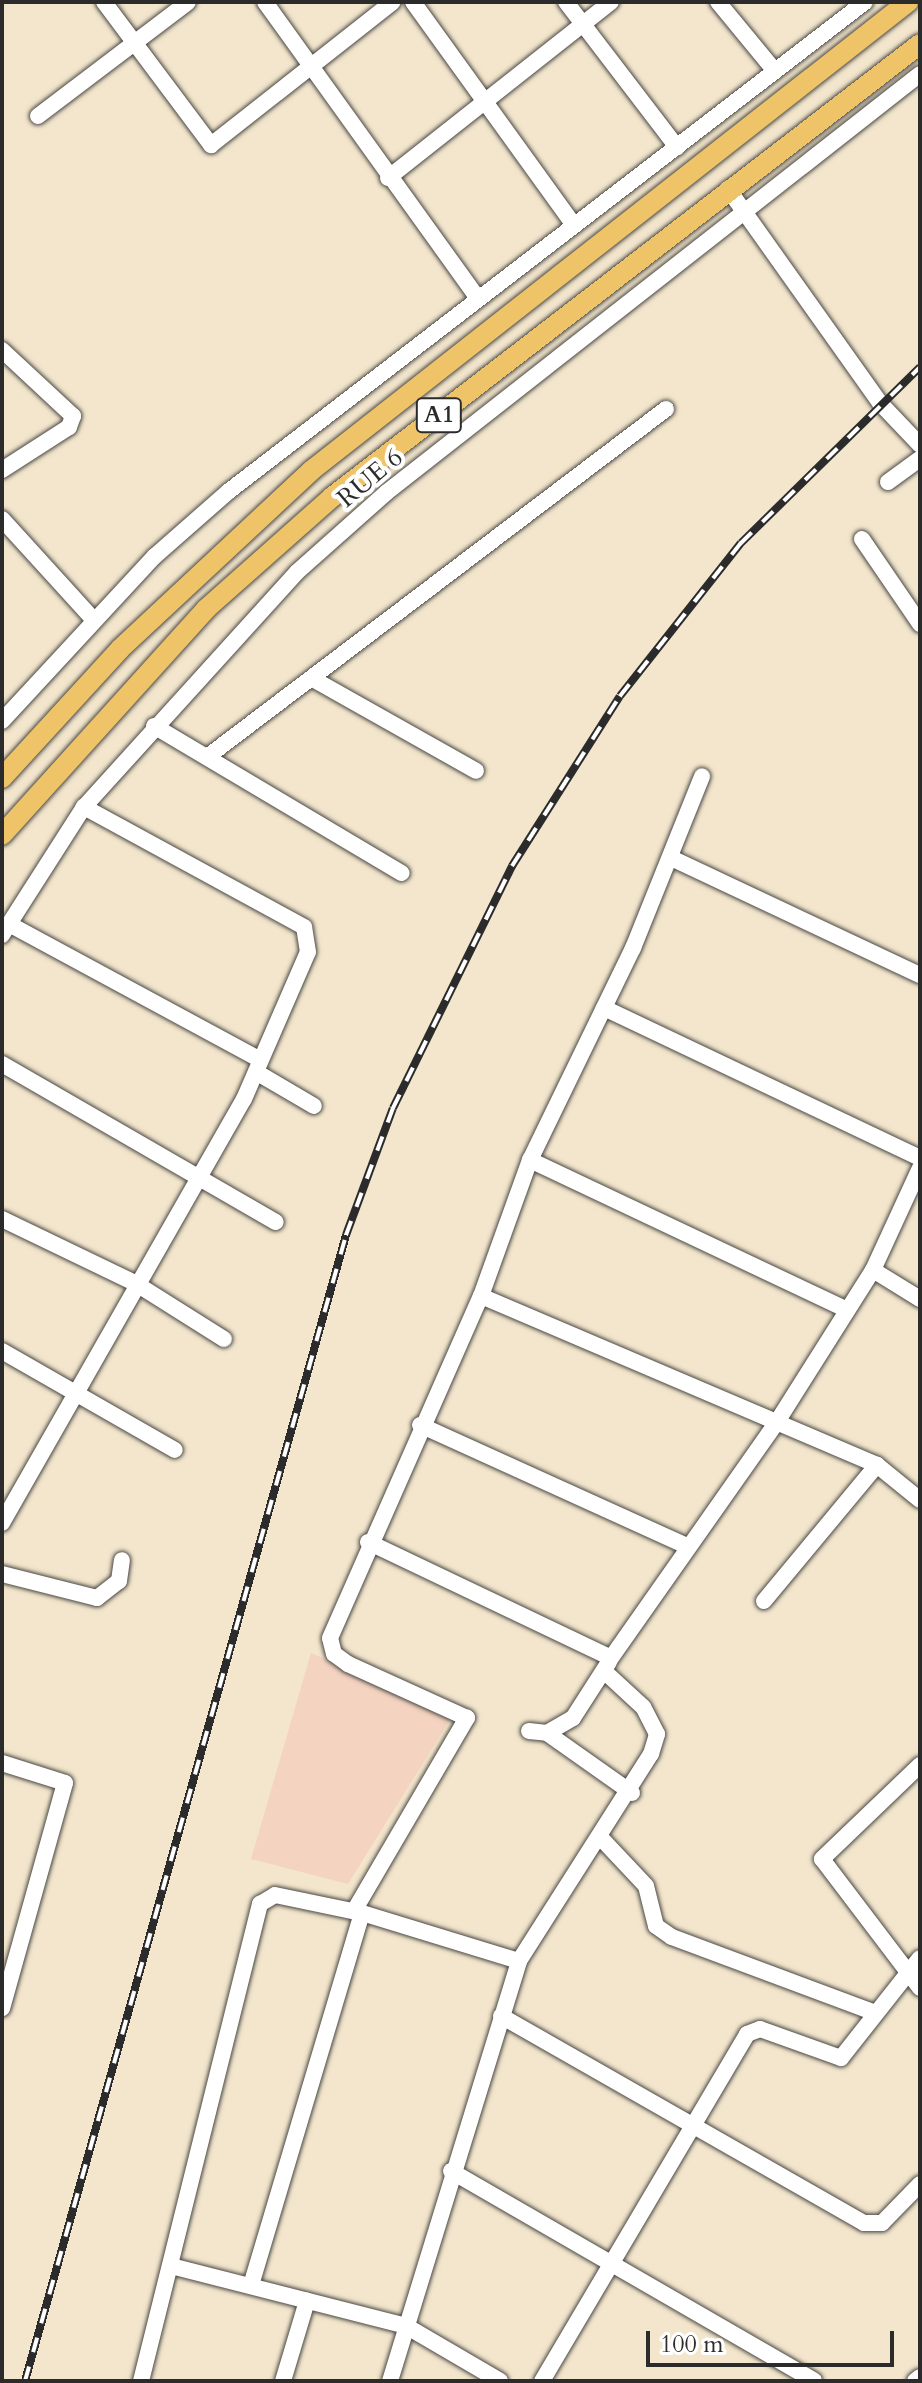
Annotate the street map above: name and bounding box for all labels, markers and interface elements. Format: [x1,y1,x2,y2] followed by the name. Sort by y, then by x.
[415,395,463,435] road number: A1
[331,442,409,514] street label: RUE 6
[650,2315,898,2365] scale bar
[660,2328,724,2361] text: 100 m

